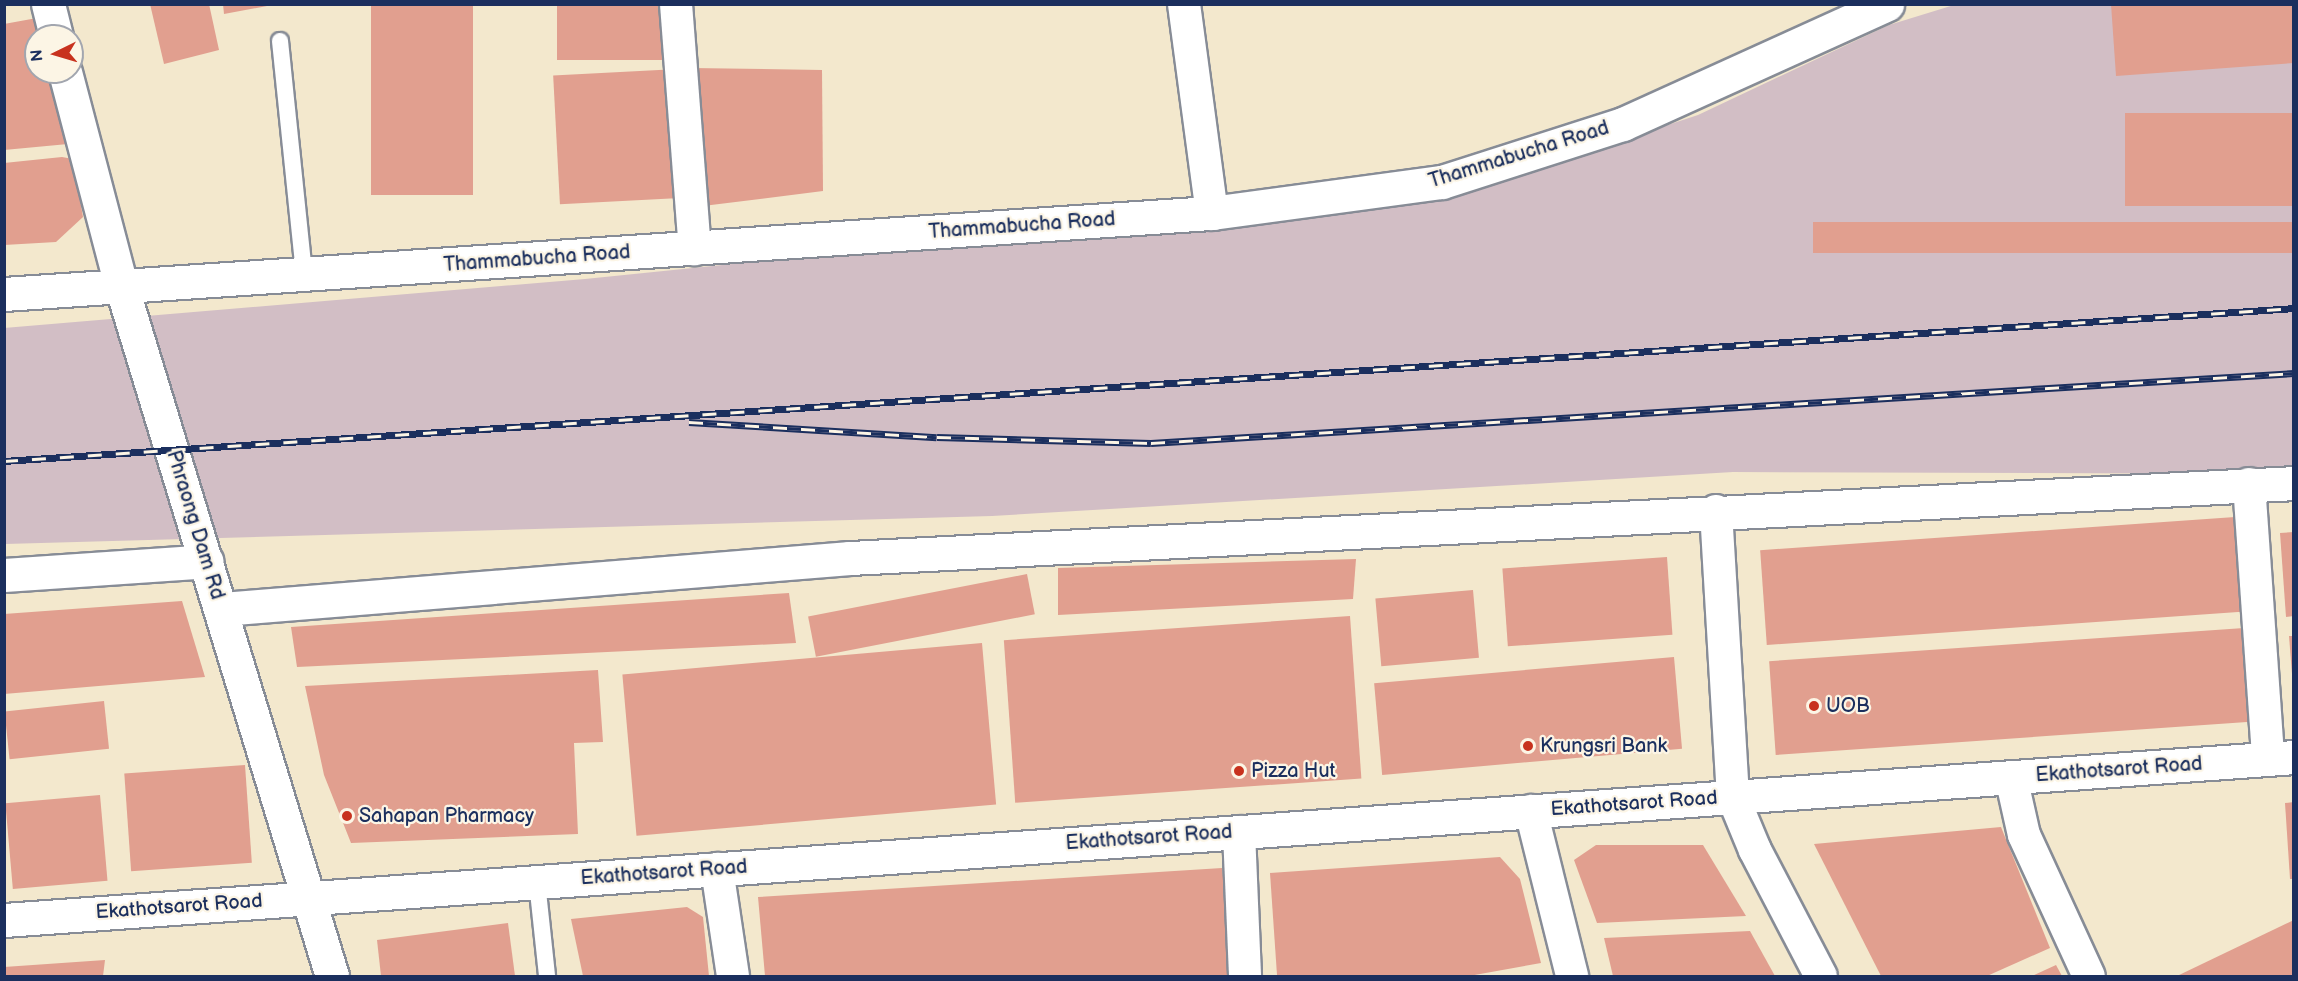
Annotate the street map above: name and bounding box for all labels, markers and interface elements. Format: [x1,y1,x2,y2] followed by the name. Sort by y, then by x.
[24,24,84,84] north arrow
[28,49,48,62] text: N
[1426,116,1612,194] street label: Thammabucha Road
[928,207,1116,245] street label: Thammabucha Road
[443,240,631,278] street label: Thammabucha Road
[161,448,229,602] street label: Phraong Dam Rd
[1826,694,1870,718] place label: UOB
[1807,699,1821,713] marker: UOB
[1540,734,1667,758] place label: Krungsri Bank
[1521,739,1535,753] marker: Krungsri Bank
[2035,752,2203,788] street label: Ekathotsarot Road
[1251,759,1336,783] place label: Pizza Hut
[1232,764,1246,778] marker: Pizza Hut
[1550,786,1718,822] street label: Ekathotsarot Road
[359,804,534,828] place label: Sahapan Pharmacy
[340,809,354,823] marker: Sahapan Pharmacy
[1065,820,1233,856] street label: Ekathotsarot Road
[580,855,748,891] street label: Ekathotsarot Road
[95,889,263,925] street label: Ekathotsarot Road

